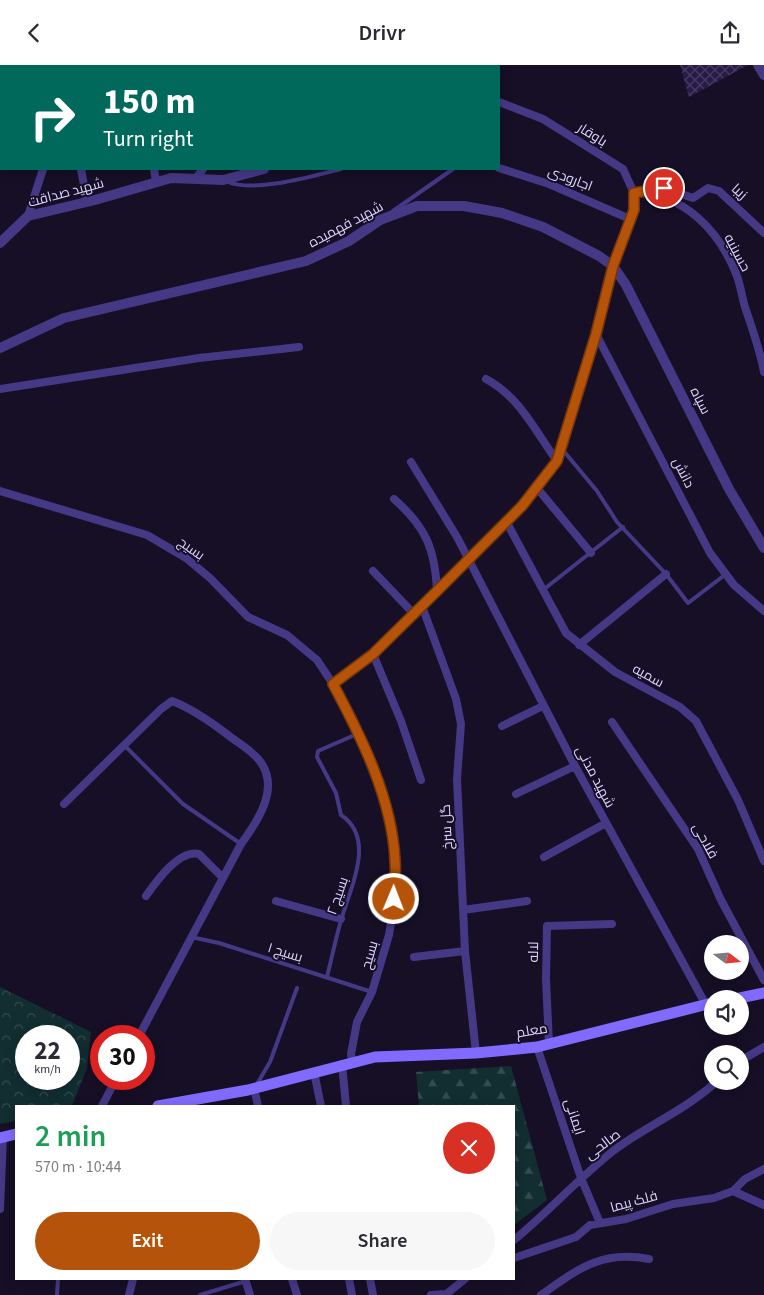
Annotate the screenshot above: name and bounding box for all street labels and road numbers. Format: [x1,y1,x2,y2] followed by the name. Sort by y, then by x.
[572,118,611,152] street label: باوقار
[545,161,595,197] street label: اجارودی
[26,173,106,213] street label: شهید صداقت
[726,179,752,205] street label: زیبا
[305,197,387,253] street label: شهید فهمیده
[719,231,755,275] street label: حسینیه
[685,384,715,418] street label: سپاه
[667,454,699,492] street label: دانش
[174,533,208,565] street label: بسیج
[629,659,667,693] street label: سمیه
[570,742,620,812] street label: شهید مدنی
[436,804,458,850] street label: گل سرخ
[687,820,723,862] street label: فلاحی
[322,874,354,918] street label: بسیج ۲
[265,938,305,968] street label: بسیج ۱
[356,938,384,972] street label: بسیح
[524,941,544,963] street label: لاله
[515,1019,549,1043] street label: معلم
[559,1096,589,1138] street label: ایمانی
[581,1125,625,1165] street label: صالحی
[608,1186,660,1218] street label: فلک پیما

